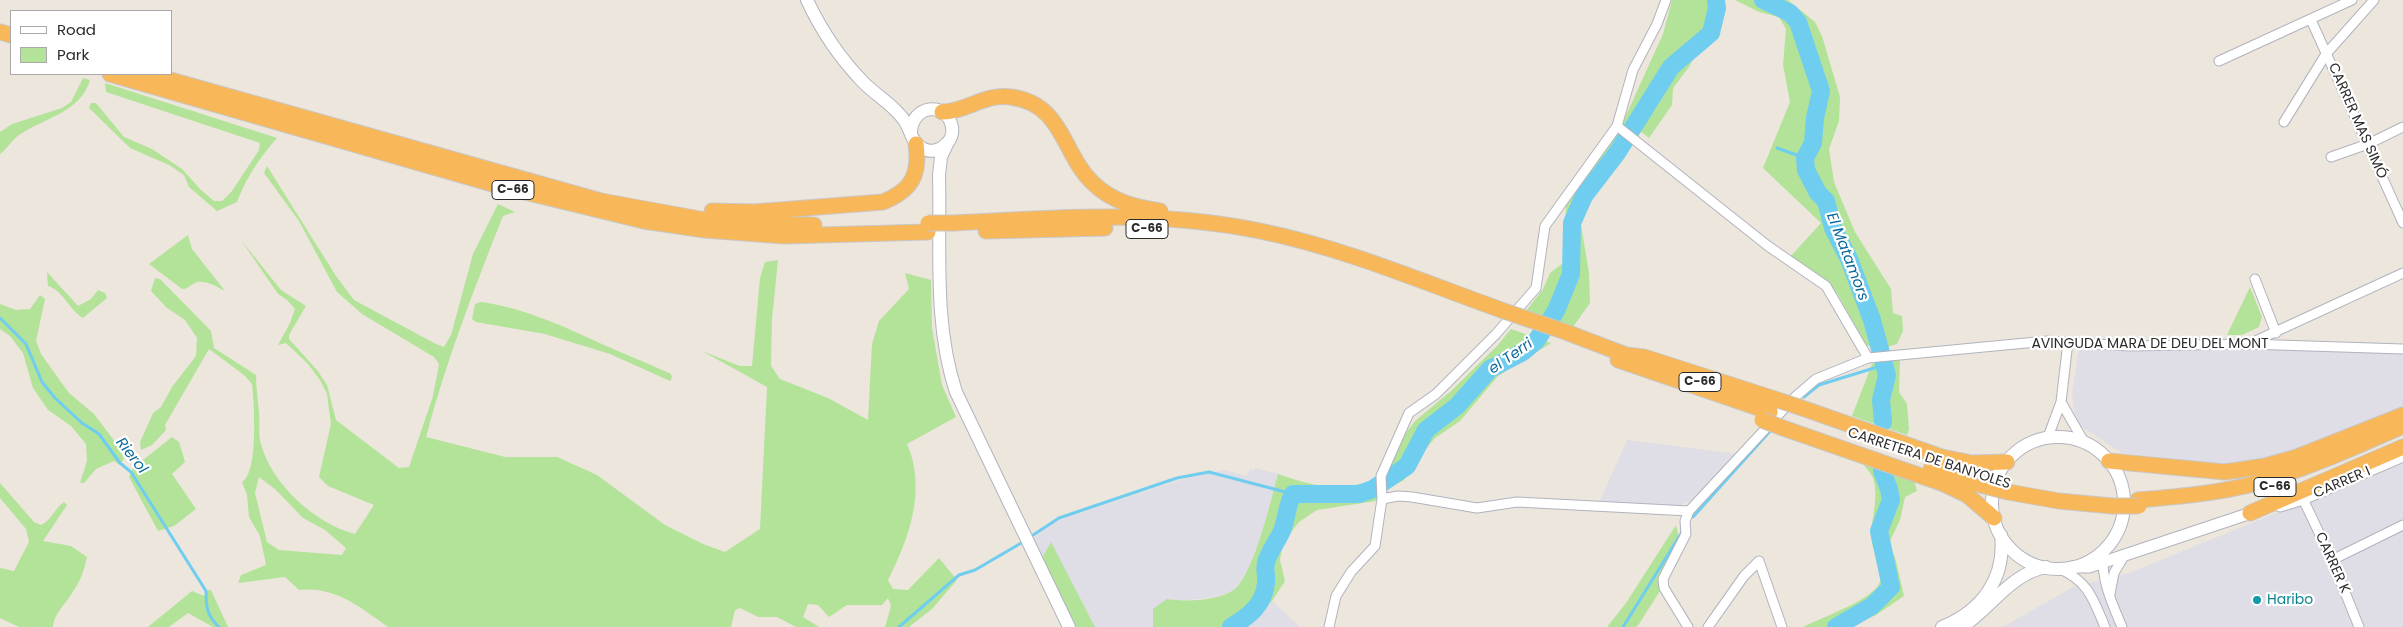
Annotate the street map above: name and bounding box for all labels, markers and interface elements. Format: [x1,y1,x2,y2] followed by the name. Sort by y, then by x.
[10,10,172,75] legend
[57,19,96,40] text: Road
[57,44,89,65] text: Park
[2324,61,2390,181] street label: CARRER MAS SIMÓ
[492,180,534,200] road number: C-66
[1822,210,1872,304] water label: El Matamors
[1126,220,1168,238] road number: C-66
[1485,335,1537,379] water label: el Terri
[2031,336,2269,352] street label: AVINGUDA MARA DE DEU DEL MONT
[1679,372,1721,392] road number: C-66
[1845,425,2013,493] street label: CARRETERA DE BANYOLES
[111,434,151,478] water label: Rierol
[2311,464,2373,502] street label: CARRER I
[2254,478,2296,497] road number: C-66
[2311,530,2353,596] street label: CARRER K
[2267,592,2313,608] place label: Haribo
[2251,594,2263,606] marker: Haribo

